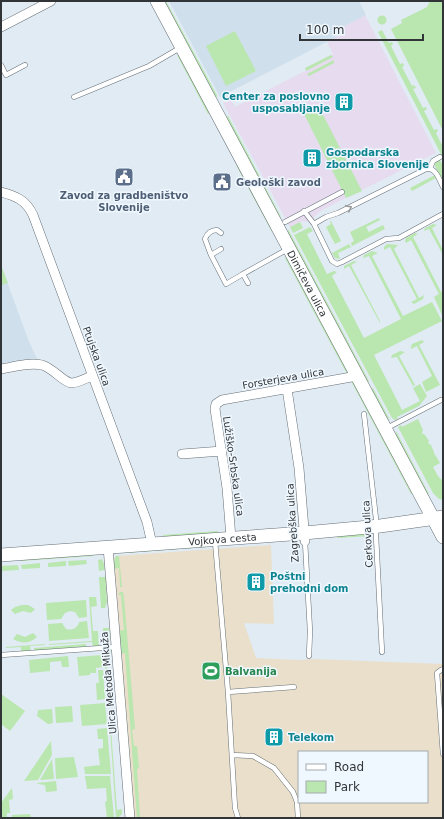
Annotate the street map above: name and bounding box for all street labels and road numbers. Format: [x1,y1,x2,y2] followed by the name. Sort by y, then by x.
[285,249,329,319] street label: Dimičeva ulica
[81,325,112,388] street label: Ptujska ulica
[241,366,325,391] street label: Forsterjeva ulica
[221,415,246,517] street label: Lužiško-Srbska ulica
[284,483,301,563] street label: Zagrebška ulica
[360,500,375,568] street label: Cerkova ulica
[188,531,257,547] street label: Vojkova cesta
[99,631,118,735] street label: Ulica Metoda Mikuža

